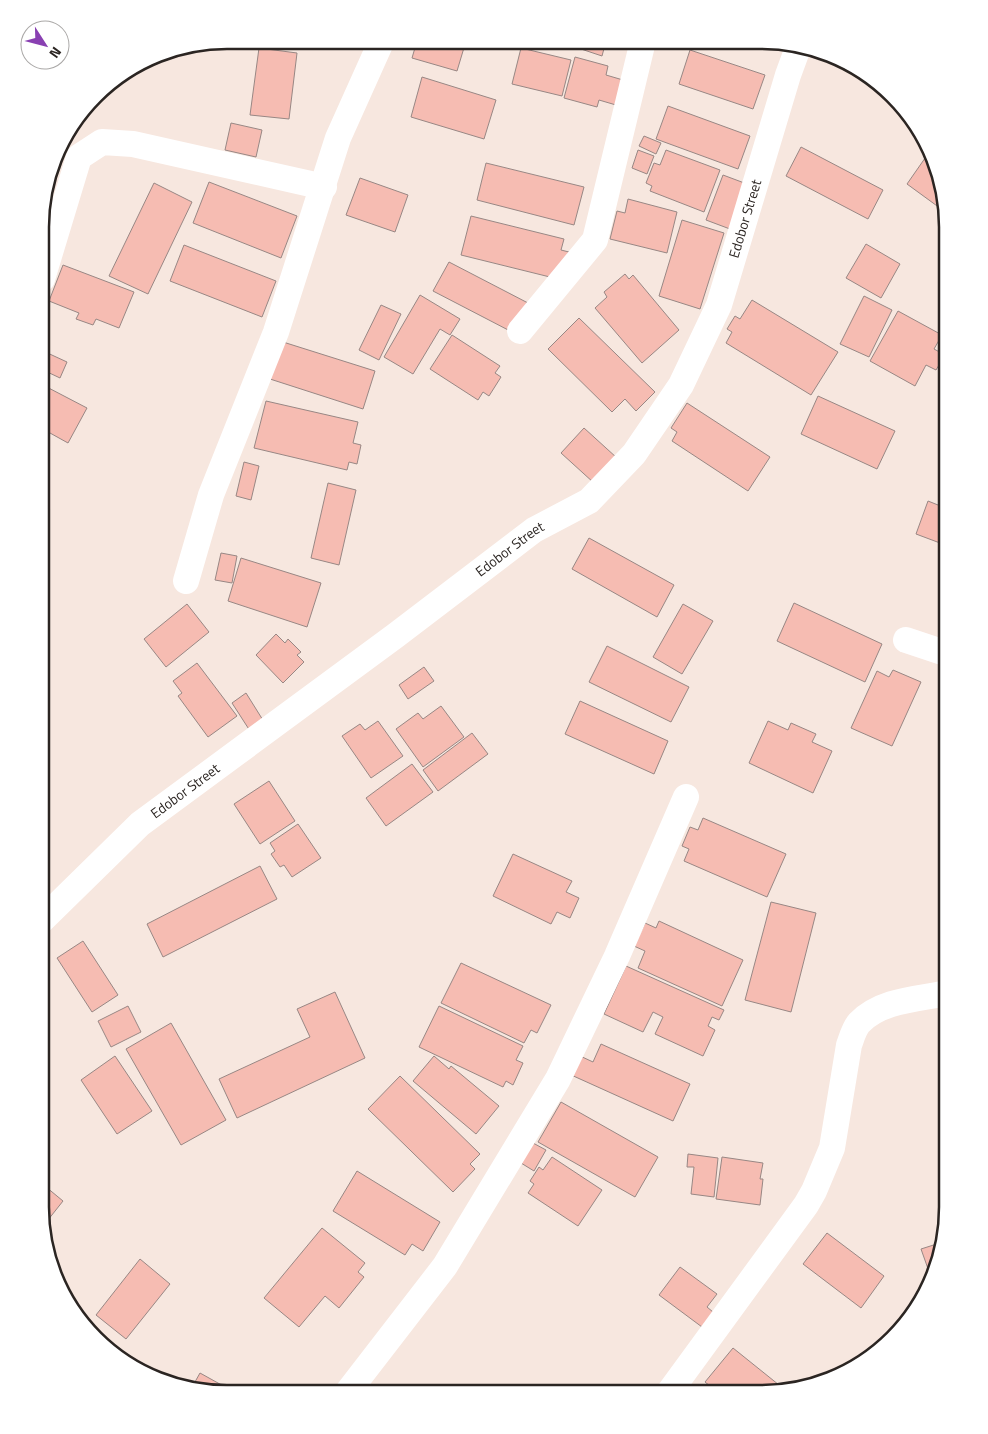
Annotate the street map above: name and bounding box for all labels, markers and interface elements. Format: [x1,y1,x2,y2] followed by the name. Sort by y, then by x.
[20,20,70,70] north arrow
[45,43,67,63] text: N
[723,177,766,261] street label: Edobor Street
[471,516,548,581] street label: Edobor Street
[146,758,224,823] street label: Edobor Street

